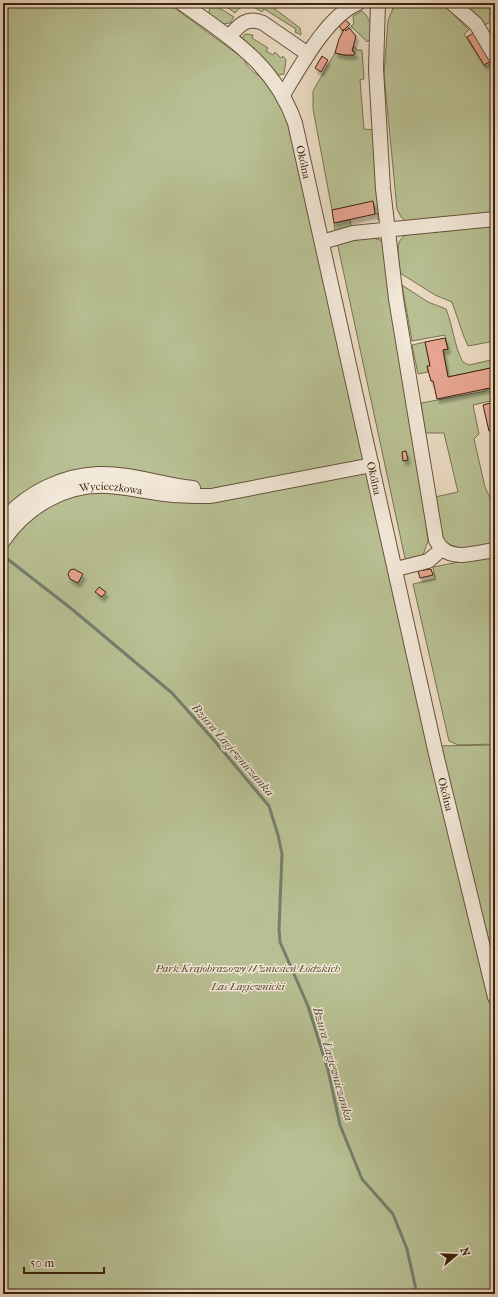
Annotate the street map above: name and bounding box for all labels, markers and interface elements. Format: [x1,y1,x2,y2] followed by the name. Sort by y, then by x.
[293,144,314,181] street label: Okólna
[364,460,384,497] street label: Okólna
[78,480,144,498] street label: Wycieczkowa
[188,700,277,799] water label: Bzura-Łagiewniczanka
[435,776,456,813] street label: Okólna
[154,962,341,975] park label: Park Krajobrazowy Wzniesień Łódzkich
[210,980,285,993] park label: Las Łagiewnicki
[310,1004,356,1123] water label: Bzura-Łagiewniczanka
[436,1235,476,1275] north arrow
[457,1246,473,1259] text: N
[24,1249,104,1275] scale bar
[30,1256,54,1270] text: 50 m

